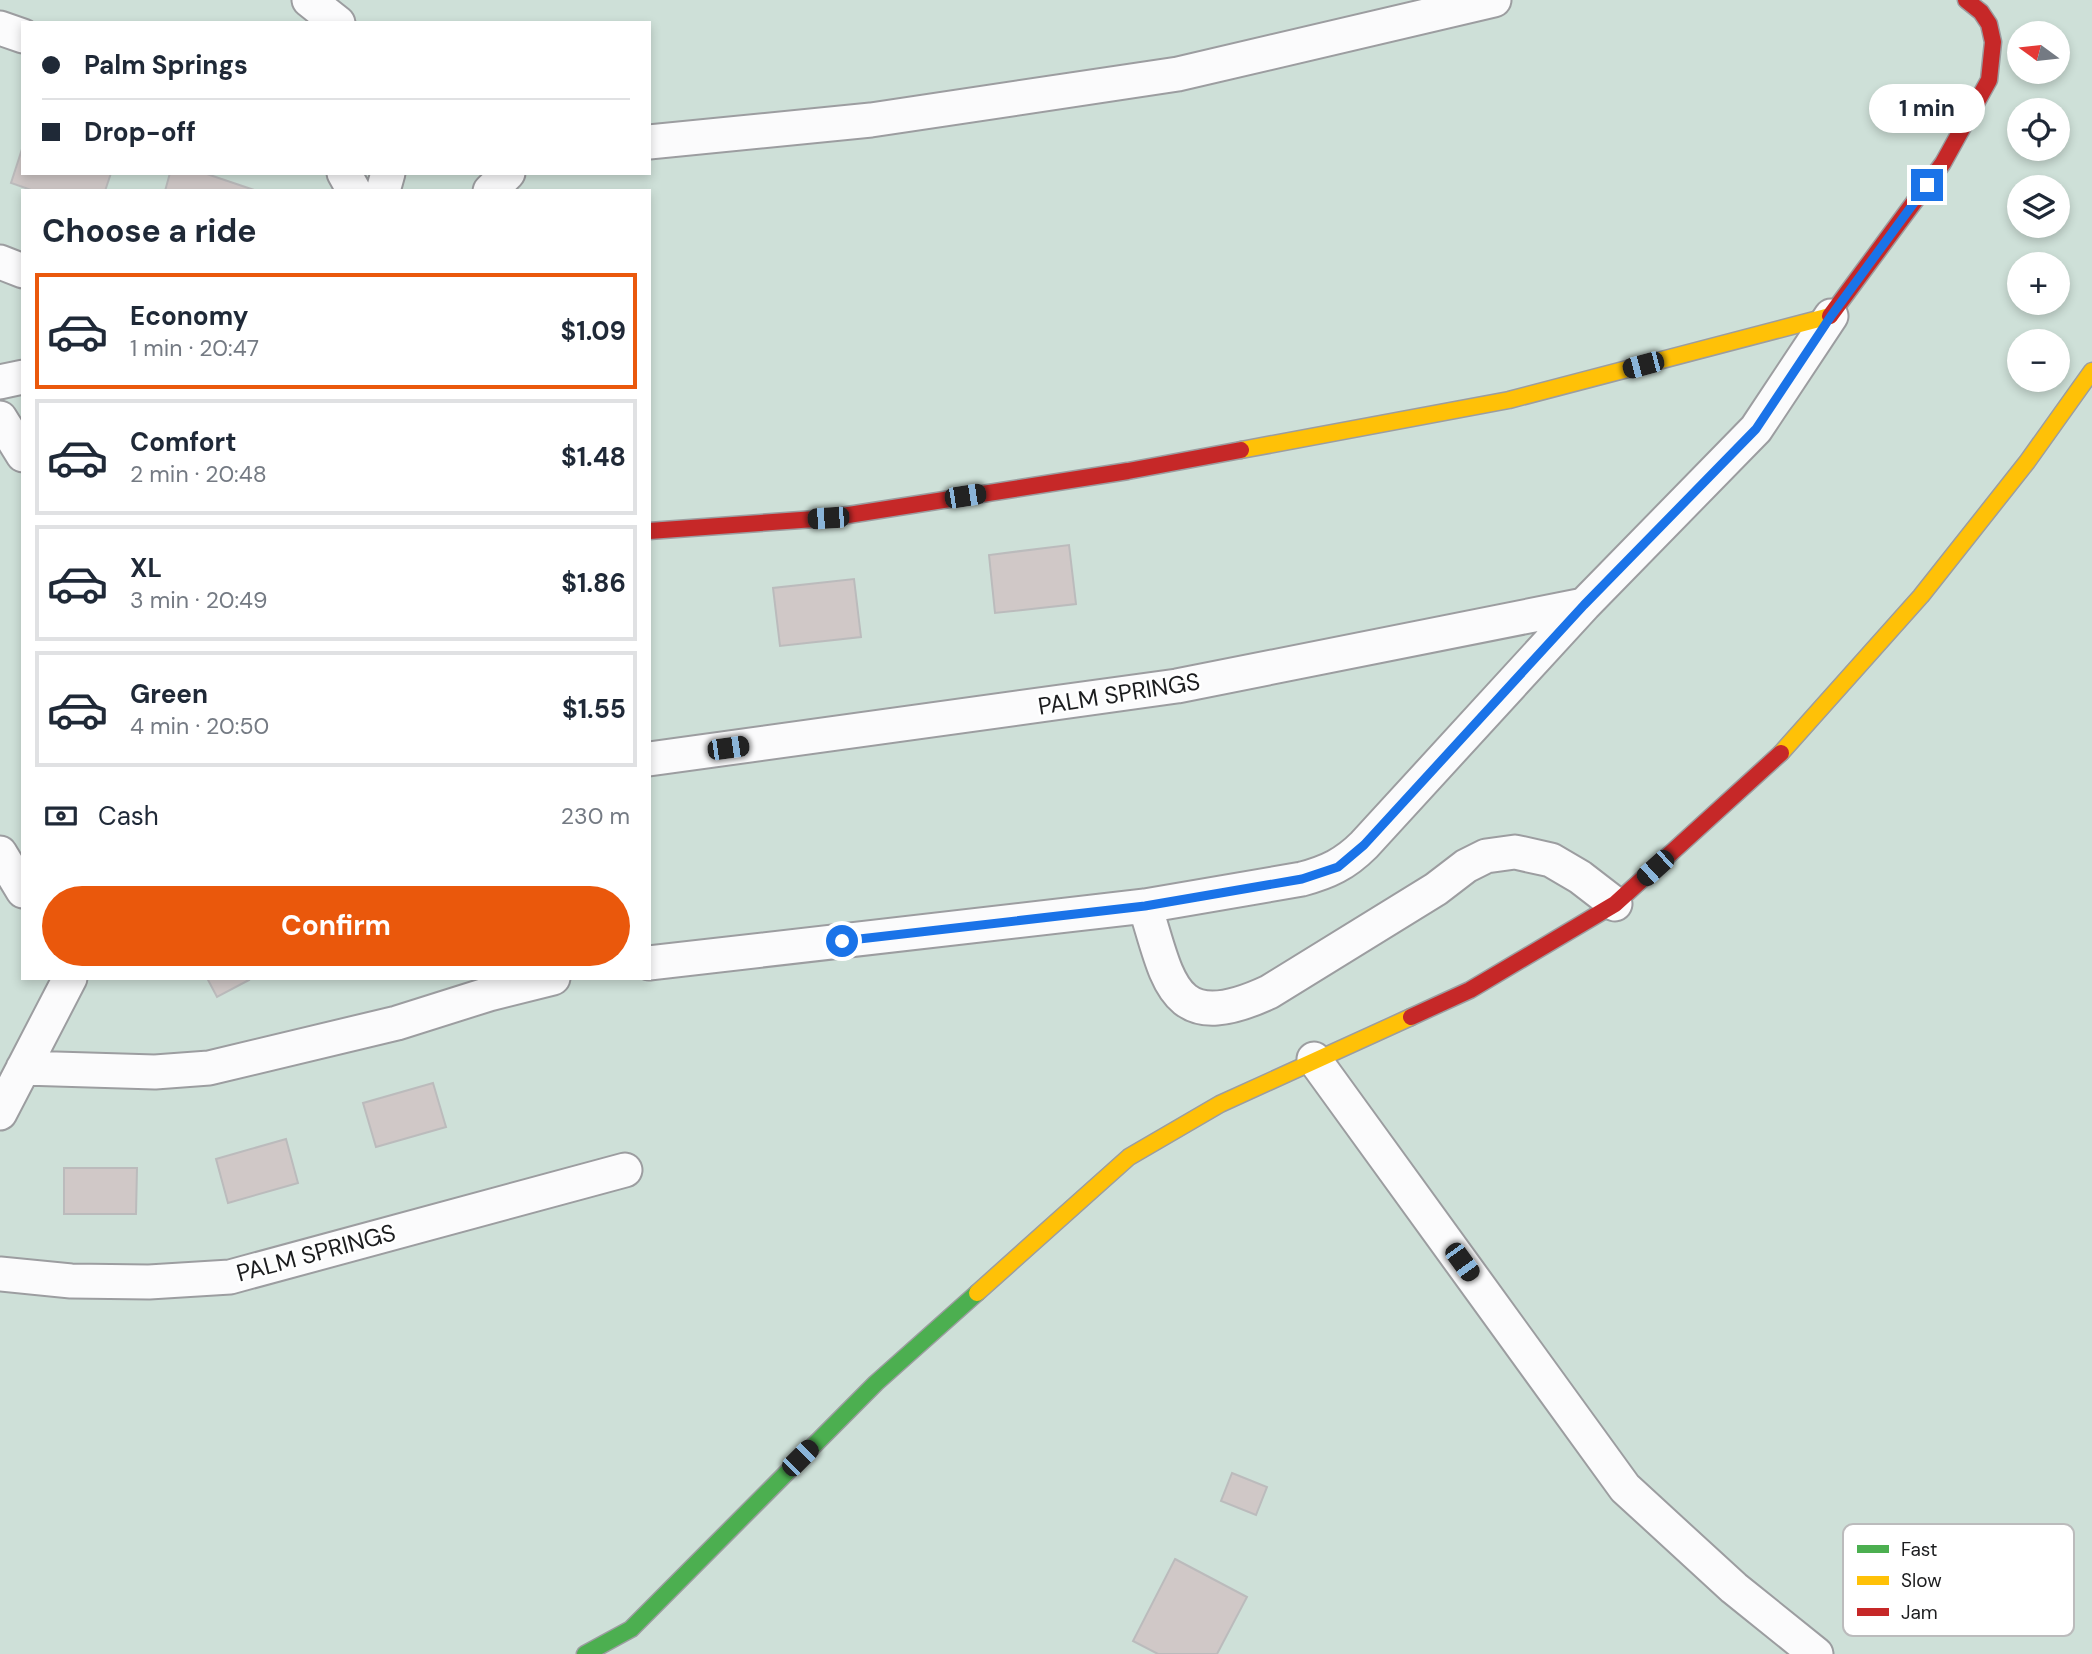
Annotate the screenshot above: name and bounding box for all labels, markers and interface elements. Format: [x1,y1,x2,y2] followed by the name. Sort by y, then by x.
[2007,21,2070,84] north arrow
[2007,21,2070,392] map controls
[84,48,248,82] text: Palm Springs
[1869,83,1985,132] callout: 1 min
[1899,93,1955,123] text: 1 min
[2007,98,2070,161] button: locate
[84,115,196,149] text: Drop-off
[1911,169,1943,201] route end
[2007,175,2070,238] button: layers
[42,210,257,252] text: Choose a ride
[2007,252,2070,315] button: +
[130,299,248,333] text: Economy
[46,300,109,363] icon: car
[561,314,626,348] text: $1.09
[2007,329,2070,392] button: −
[130,333,259,363] text: 1 min · 20:47
[1620,349,1667,381] car
[130,425,236,459] text: Comfort
[46,426,109,489] icon: car
[561,440,626,474] text: $1.48
[130,459,267,489] text: 2 min · 20:48
[943,482,988,510] car
[807,506,850,530] car
[130,551,162,585] text: XL
[46,552,109,615] icon: car
[561,566,626,600] text: $1.86
[130,585,268,615] text: 3 min · 20:49
[1036,665,1202,722] street label: PALM SPRINGS
[130,677,208,711] text: Green
[46,678,109,741] icon: car
[562,692,626,726] text: $1.55
[130,711,269,741] text: 4 min · 20:50
[706,735,751,761] car
[42,797,80,835] icon: cash
[98,799,159,833] text: Cash
[561,801,630,831] text: 230 m
[1633,846,1678,890] car
[42,886,630,966] button: Confirm
[826,925,858,957] route start
[233,1216,399,1289] street label: PALM SPRINGS
[1442,1239,1483,1285] car
[778,1436,823,1480] car
[1843,1524,2074,1636] legend
[1901,1537,1937,1562] text: Fast
[1901,1568,1942,1593] text: Slow
[1901,1600,1938,1625] text: Jam

